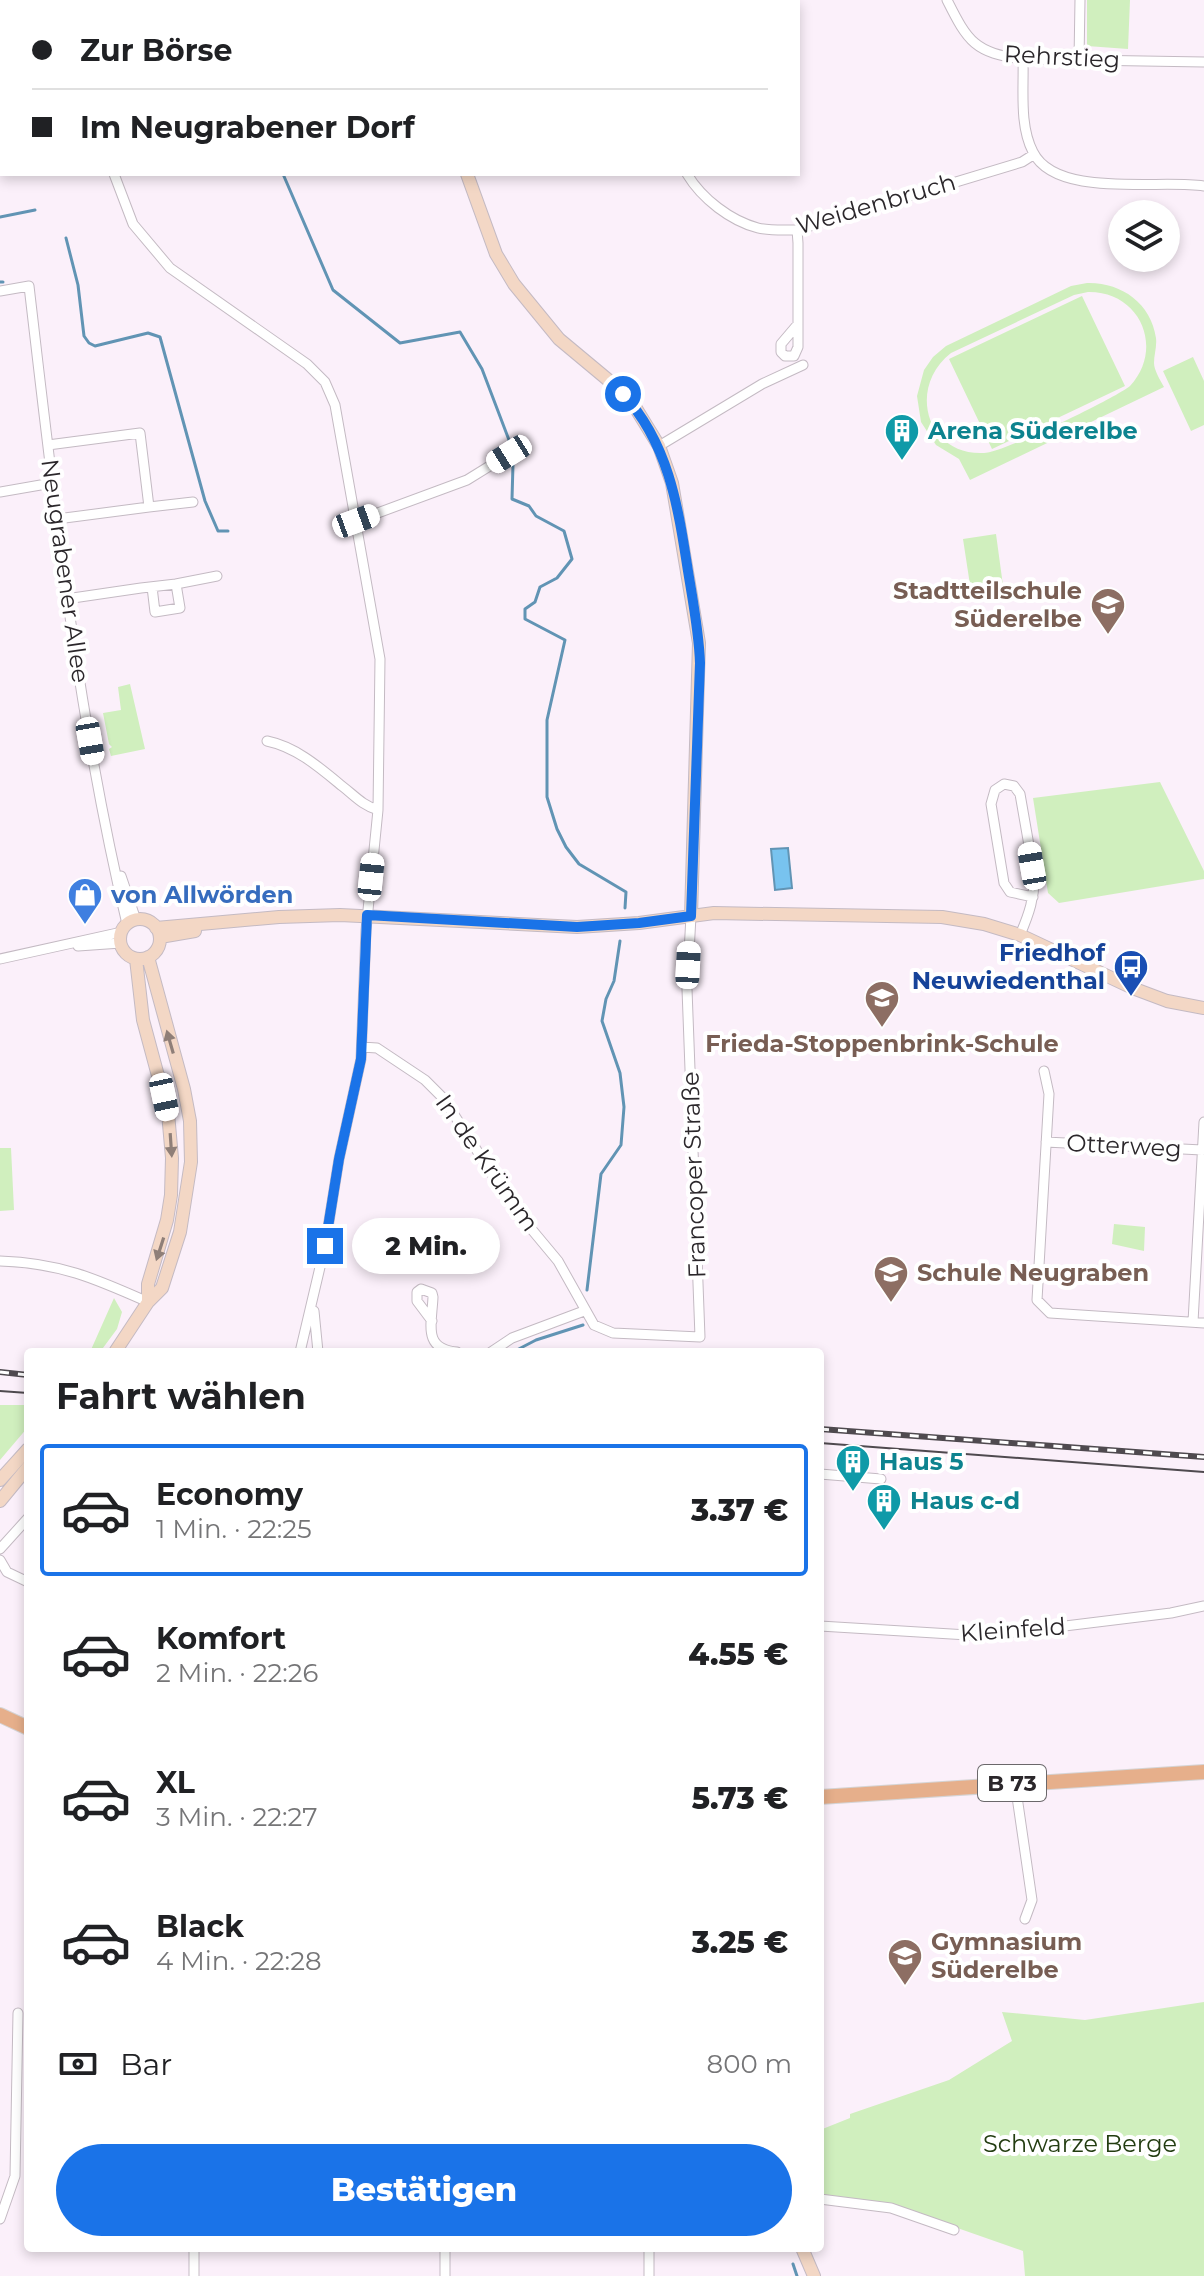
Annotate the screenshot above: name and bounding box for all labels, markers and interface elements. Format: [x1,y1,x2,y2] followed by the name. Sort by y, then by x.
[80,32,232,69] text: Zur Börse
[1003,39,1121,74] street label: Rehrstieg
[80,109,415,146] text: Im Neugrabener Dorf
[793,167,959,240] street label: Weidenbruch
[1108,200,1180,272] map controls
[1108,200,1180,272] button: layers
[605,376,641,412] route start
[883,412,921,462] building icon: Arena Süderelbe
[927,416,1138,445] place label: Arena Süderelbe
[482,431,536,477] car
[35,457,96,685] street label: Neugrabener Allee
[329,502,383,540] car
[893,576,1082,633] place label: Stadtteilschule Süderelbe
[1089,586,1127,636] school or university icon: Stadtteilschule Süderelbe
[74,715,106,767] car
[1016,840,1048,892] car
[357,852,385,902] car
[66,876,104,926] shop icon: von Allwörden
[110,880,293,909] place label: von Allwörden
[912,938,1107,995] place label: Friedhof Neuwiedenthal
[675,940,701,990] car
[1112,948,1150,998] bus stop icon: Friedhof Neuwiedenthal
[863,979,901,1029] school or university icon: Frieda-Stoppenbrink-Schule
[705,1029,1059,1058] place label: Frieda-Stoppenbrink-Schule
[163,1030,176,1054] one-way arrow
[147,1071,181,1123] car
[675,1071,712,1279] street label: Francoper Straße
[430,1089,545,1237] street label: In de Krümm
[1066,1128,1182,1163] street label: Otterweg
[165,1133,178,1158] one-way arrow
[353,1218,501,1274] callout: 2 Min.
[307,1228,343,1264] route end
[385,1230,467,1262] text: 2 Min.
[153,1237,165,1261] one-way arrow
[872,1254,910,1304] school or university icon: Schule Neugraben
[917,1258,1149,1287] place label: Schule Neugraben
[56,1374,306,1418] text: Fahrt wählen
[834,1443,872,1493] building icon: Haus 5
[879,1447,964,1476] place label: Haus 5
[60,1474,132,1546] icon: car
[156,1476,303,1513] text: Economy
[865,1482,903,1532] building icon: Haus c-d
[910,1486,1020,1515] place label: Haus c-d
[691,1492,788,1529] text: 3.37 €
[156,1513,312,1545] text: 1 Min. · 22:25
[959,1611,1067,1648] street label: Kleinfeld
[60,1618,132,1690] icon: car
[156,1620,286,1657] text: Komfort
[688,1636,788,1673] text: 4.55 €
[156,1657,318,1689] text: 2 Min. · 22:26
[60,1762,132,1834] icon: car
[156,1764,195,1801] text: XL
[978,1765,1046,1801] road number: B 73
[692,1780,788,1817] text: 5.73 €
[156,1801,318,1833] text: 3 Min. · 22:27
[60,1906,132,1978] icon: car
[156,1908,244,1945] text: Black
[692,1924,788,1961] text: 3.25 €
[931,1927,1082,1984] place label: Gymnasium Süderelbe
[886,1937,924,1987] school or university icon: Gymnasium Süderelbe
[156,1945,322,1977] text: 4 Min. · 22:28
[56,2042,100,2086] icon: cash
[120,2046,172,2083] text: Bar
[707,2048,792,2080] text: 800 m
[983,2129,1177,2158] park label: Schwarze Berge
[56,2144,792,2236] button: Bestätigen

